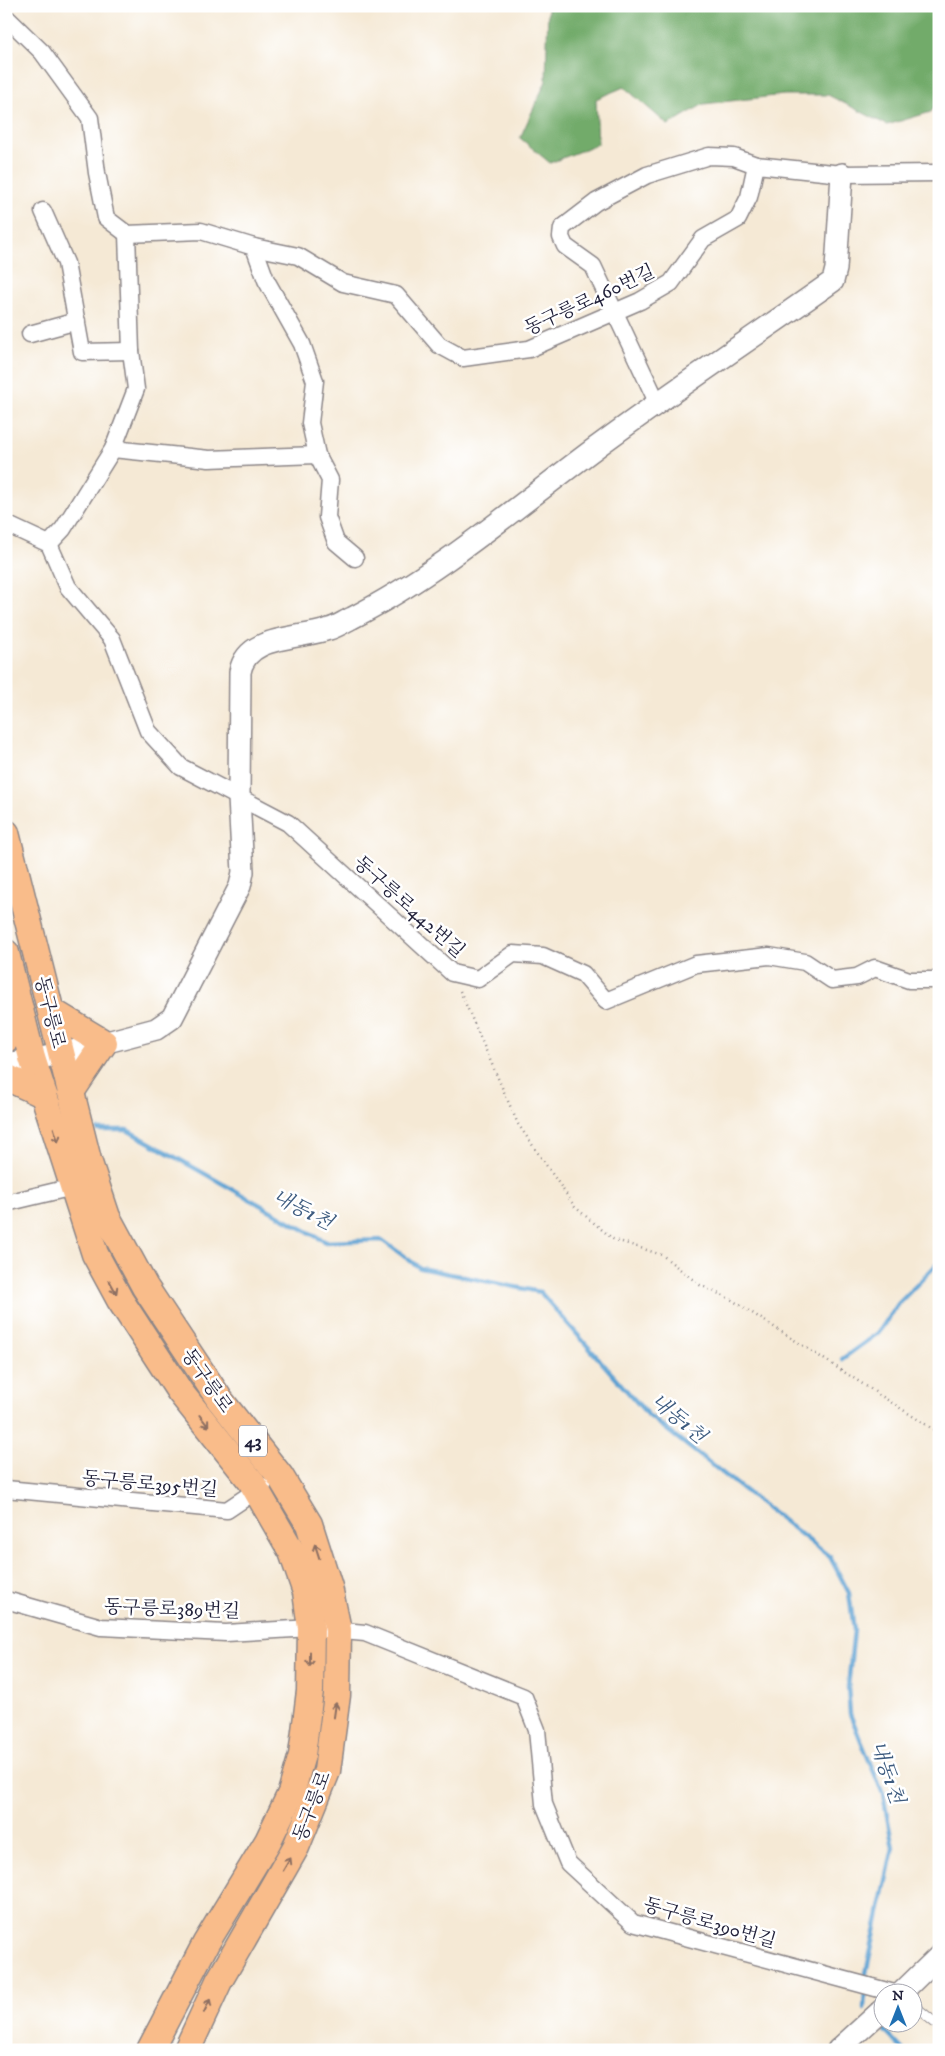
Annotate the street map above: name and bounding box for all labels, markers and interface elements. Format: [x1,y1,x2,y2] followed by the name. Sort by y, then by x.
[521,260,658,341] street label: 동구릉로460번길
[349,851,469,963] street label: 동구릉로442번길
[30,974,70,1051] street label: 동구릉로
[52,1127,62,1143] one-way arrow
[268,1184,338,1237] water label: 내동1천
[109,1279,118,1294] one-way arrow
[176,1344,237,1418] street label: 동구릉로
[645,1389,712,1451] water label: 내동1천
[198,1415,209,1428] one-way arrow
[239,1425,267,1456] road number: 43
[81,1467,219,1502] street label: 동구릉로395번길
[312,1543,322,1559] one-way arrow
[103,1596,240,1623] street label: 동구릉로389번길
[306,1651,315,1667] one-way arrow
[330,1703,340,1719] one-way arrow
[864,1738,910,1809] water label: 내동1천
[289,1768,336,1845] street label: 동구릉로
[282,1857,292,1871] one-way arrow
[641,1894,779,1953] street label: 동구릉로390번길
[872,1984,922,2034] north arrow
[892,1987,904,2005] text: N
[203,1998,213,2013] one-way arrow

